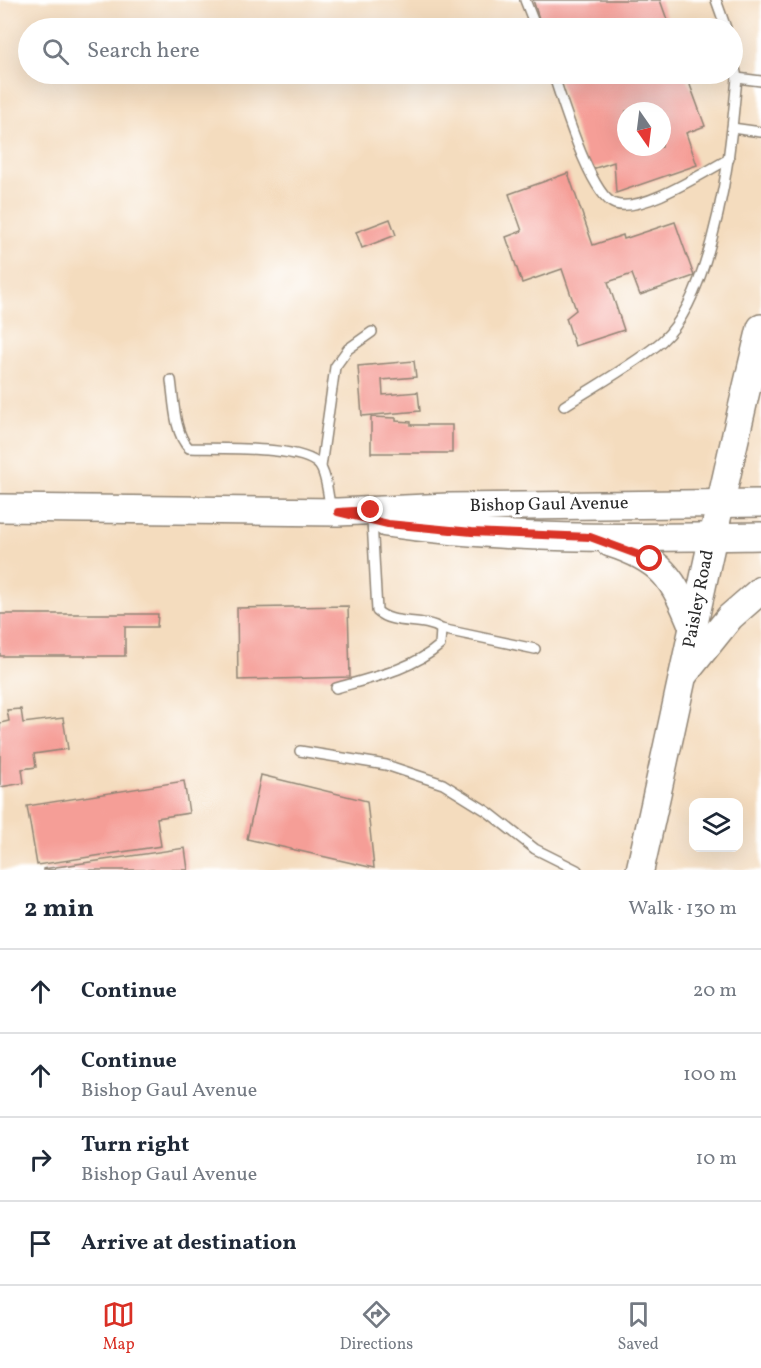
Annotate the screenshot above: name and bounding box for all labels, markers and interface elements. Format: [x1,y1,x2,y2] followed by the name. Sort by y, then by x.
[18,18,743,84] search box
[39,35,72,68] icon: search
[87,36,200,67] text: Search here
[617,102,671,156] north arrow
[469,491,629,519] street label: Bishop Gaul Avenue
[357,496,383,522] route end
[636,545,662,571] route start
[677,548,721,650] street label: Paisley Road
[689,798,743,852] map controls
[689,798,743,852] button: layers
[24,891,94,927] text: 2 min
[628,895,737,923] text: Walk · 130 m
[24,975,57,1008] icon: ahead
[81,976,177,1007] text: Continue
[693,977,737,1005] text: 20 m
[81,1046,177,1077] text: Continue
[24,1059,57,1092] icon: ahead
[683,1061,737,1089] text: 100 m
[81,1077,257,1105] text: Bishop Gaul Avenue
[81,1130,189,1161] text: Turn right
[24,1143,57,1176] icon: right
[696,1145,737,1173] text: 10 m
[81,1161,257,1189] text: Bishop Gaul Avenue
[24,1227,57,1260] icon: arrive
[81,1228,297,1259] text: Arrive at destination
[102,1298,135,1356] tab: Map
[340,1298,413,1356] tab: Directions
[618,1298,659,1356] tab: Saved

